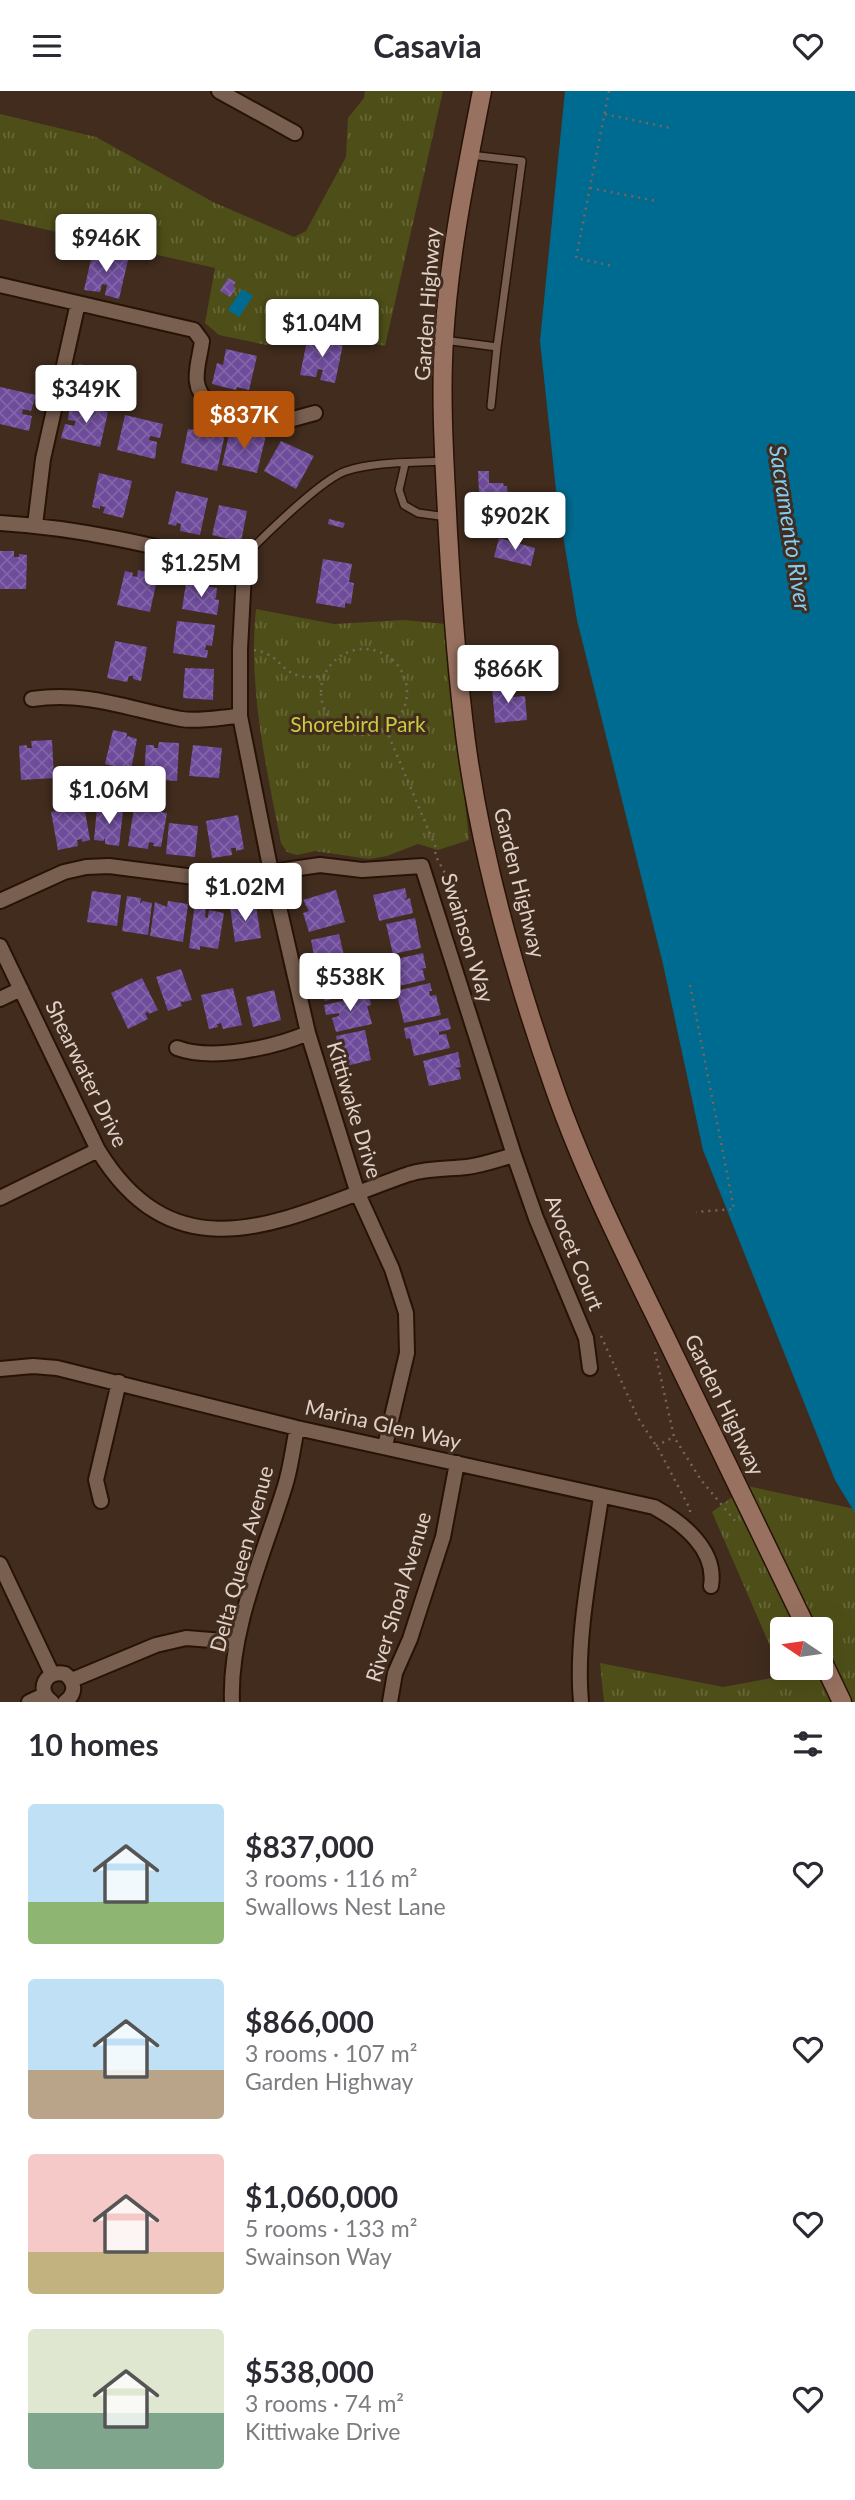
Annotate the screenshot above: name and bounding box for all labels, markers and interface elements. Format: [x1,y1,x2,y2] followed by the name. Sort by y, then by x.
[373,26,482,65] text: Casavia
[28,27,66,65] icon: menu
[789,27,827,65] icon: heart
[57,215,155,274] pin: $946K
[71,223,141,251] text: $946K
[409,226,444,381] street label: Garden Highway
[265,299,379,359] pin: $1.04M
[282,308,362,336] text: $1.04M
[37,365,135,425] pin: $349K
[51,374,121,402] text: $349K
[195,391,293,451] pin: $837K
[209,400,279,428] text: $837K
[764,443,818,614] water label: Sacramento River
[466,493,564,552] pin: $902K
[480,501,550,529] text: $902K
[144,539,258,599] pin: $1.25M
[161,548,241,576] text: $1.25M
[459,645,557,705] pin: $866K
[473,654,543,682] text: $866K
[290,711,426,736] park label: Shorebird Park
[52,767,166,826] pin: $1.06M
[69,775,149,803] text: $1.06M
[490,805,551,960] street label: Garden Highway
[188,863,302,923] pin: $1.02M
[437,870,500,1005] street label: Swainson Way
[205,872,285,900] text: $1.02M
[301,953,399,1013] pin: $538K
[315,962,385,990] text: $538K
[41,996,134,1151] street label: Shearwater Drive
[323,1038,388,1181] street label: Kittiwake Drive
[541,1191,610,1314] street label: Avocet Court
[680,1330,770,1479] street label: Garden Highway
[303,1393,464,1454] street label: Marina Glen Way
[204,1463,277,1654] street label: Delta Queen Avenue
[360,1508,435,1685] street label: River Shoal Avenue
[770,1617,833,1680] north arrow
[770,1617,833,1680] map controls
[789,1725,827,1763] icon: filters
[28,1726,159,1762] text: 10 homes
[245,1828,374,1864] text: $837,000
[84,1832,168,1916] icon: home
[789,1855,827,1893] icon: heart
[245,1864,417,1892] text: 3 rooms · 116 m²
[245,1892,446,1920] text: Swallows Nest Lane
[245,2003,374,2039] text: $866,000
[84,2007,168,2091] icon: home
[789,2030,827,2068] icon: heart
[245,2039,417,2067] text: 3 rooms · 107 m²
[245,2067,413,2095] text: Garden Highway
[245,2178,398,2214] text: $1,060,000
[84,2182,168,2266] icon: home
[789,2205,827,2243] icon: heart
[245,2214,417,2242] text: 5 rooms · 133 m²
[245,2242,392,2270] text: Swainson Way
[245,2353,374,2389] text: $538,000
[84,2357,168,2441] icon: home
[789,2380,827,2418] icon: heart
[245,2389,404,2417] text: 3 rooms · 74 m²
[245,2417,400,2445] text: Kittiwake Drive

